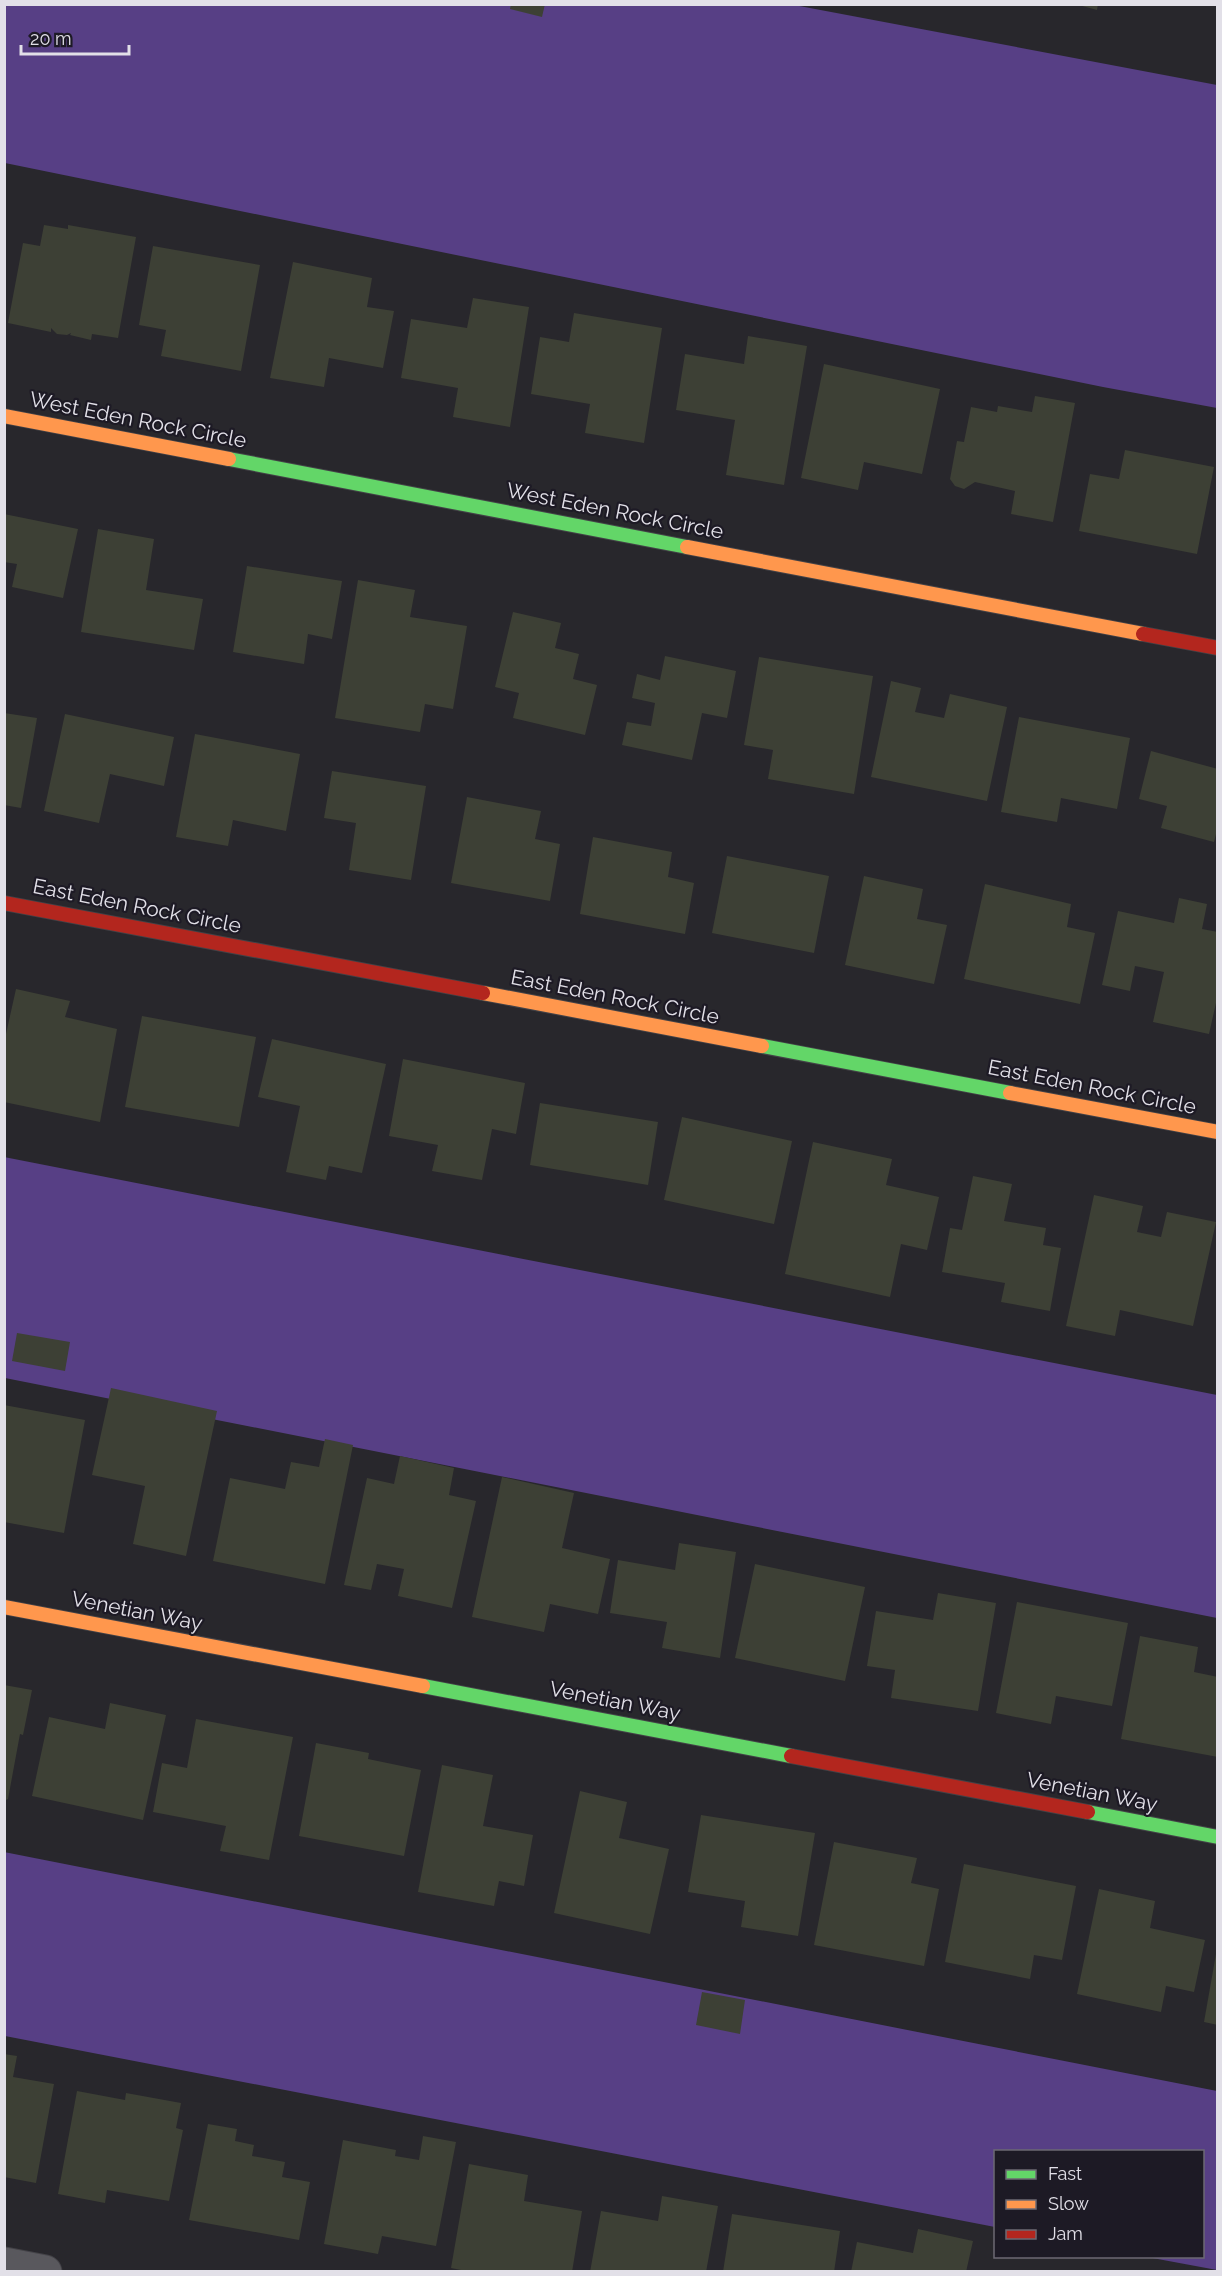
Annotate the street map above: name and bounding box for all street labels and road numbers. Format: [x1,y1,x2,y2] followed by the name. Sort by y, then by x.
[28,386,249,453] street label: West Eden Rock Circle
[505,477,726,544] street label: West Eden Rock Circle
[31,873,243,938] street label: East Eden Rock Circle
[509,964,721,1029] street label: East Eden Rock Circle
[986,1054,1198,1119] street label: East Eden Rock Circle
[69,1586,205,1635] street label: Venetian Way
[547,1676,683,1725] street label: Venetian Way
[1024,1767,1160,1816] street label: Venetian Way

